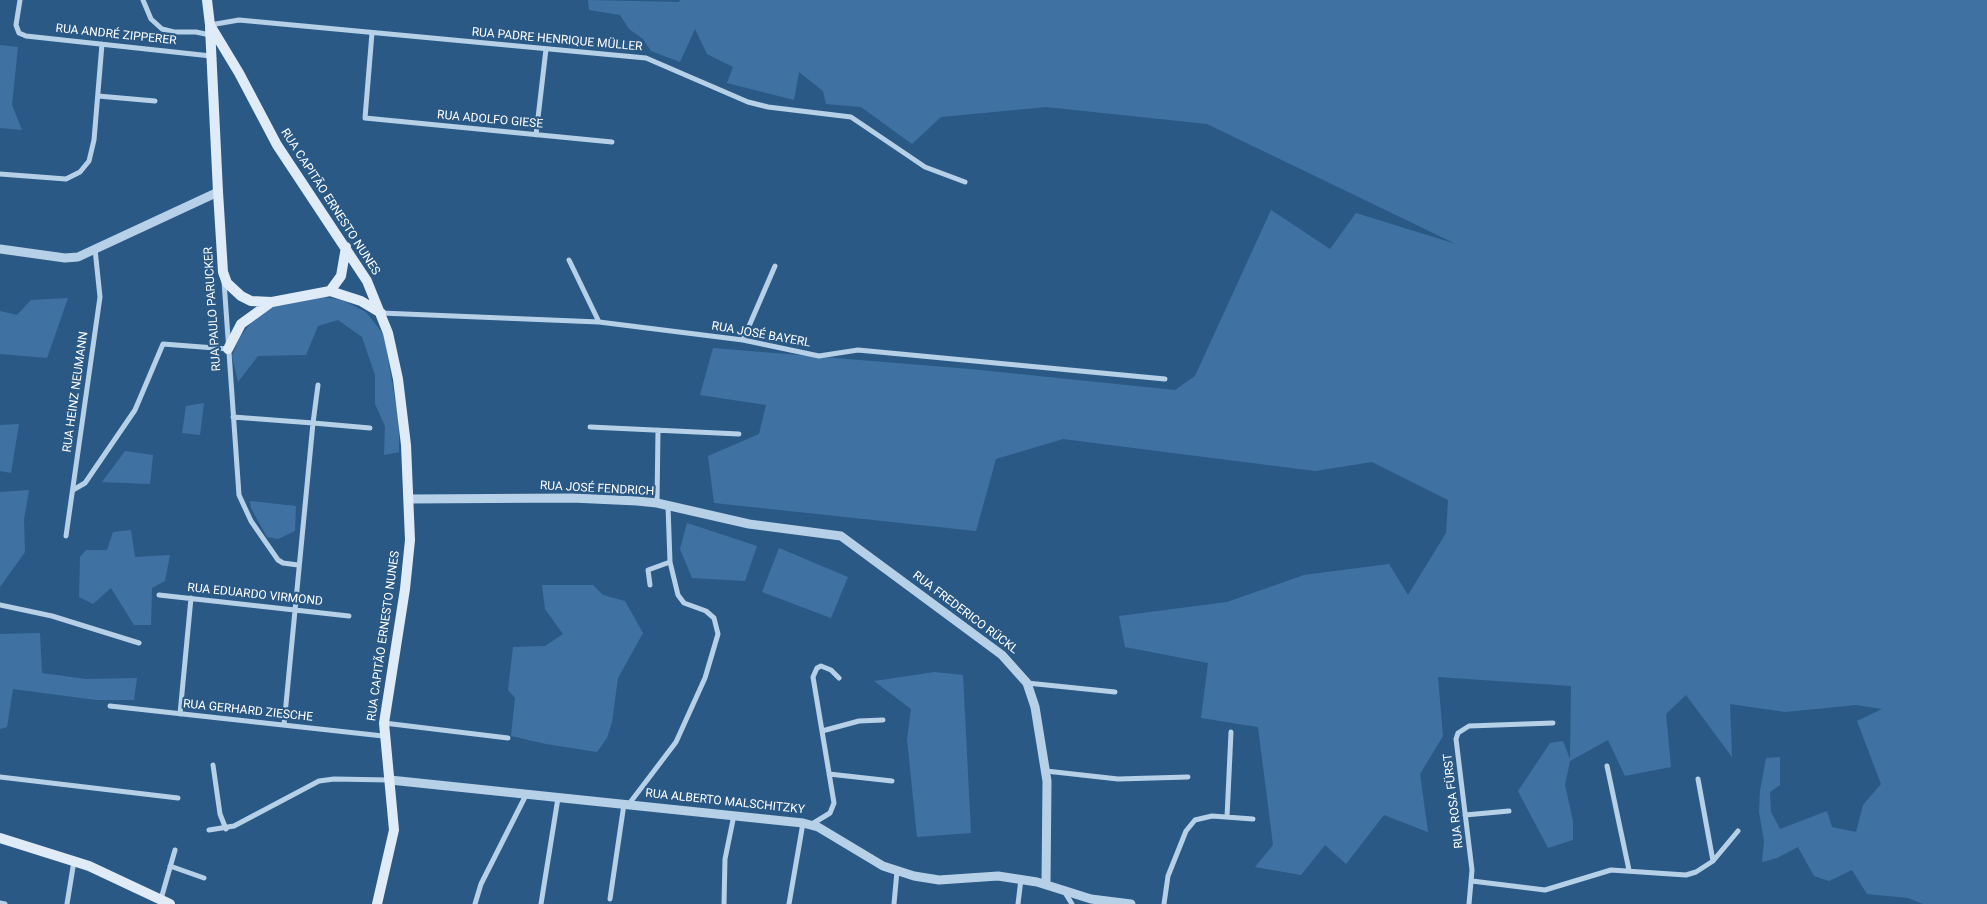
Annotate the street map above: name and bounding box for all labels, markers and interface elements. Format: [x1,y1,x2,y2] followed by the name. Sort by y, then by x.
[55,21,177,49] street label: RUA ANDRÉ ZIPPERER
[471,25,643,55] street label: RUA PADRE HENRIQUE MÜLLER
[436,108,544,132] street label: RUA ADOLFO GIESE
[277,126,383,278] street label: RUA CAPITÃO ERNESTO NUNES
[201,246,225,372] street label: RUA PAULO PARUCKER
[710,319,812,351] street label: RUA JOSÉ BAYERL
[60,331,92,453] street label: RUA HEINZ NEUMANN
[539,479,655,499] street label: RUA JOSÉ FENDRICH
[365,550,403,722] street label: RUA CAPITÃO ERNESTO NUNES
[910,569,1020,657] street label: RUA FREDERICO RÜCKL
[187,581,323,609] street label: RUA EDUARDO VIRMOND
[182,697,314,725] street label: RUA GERHARD ZIESCHE
[1441,753,1467,849] street label: RUA ROSA FÜRST
[645,786,805,818] street label: RUA ALBERTO MALSCHITZKY

